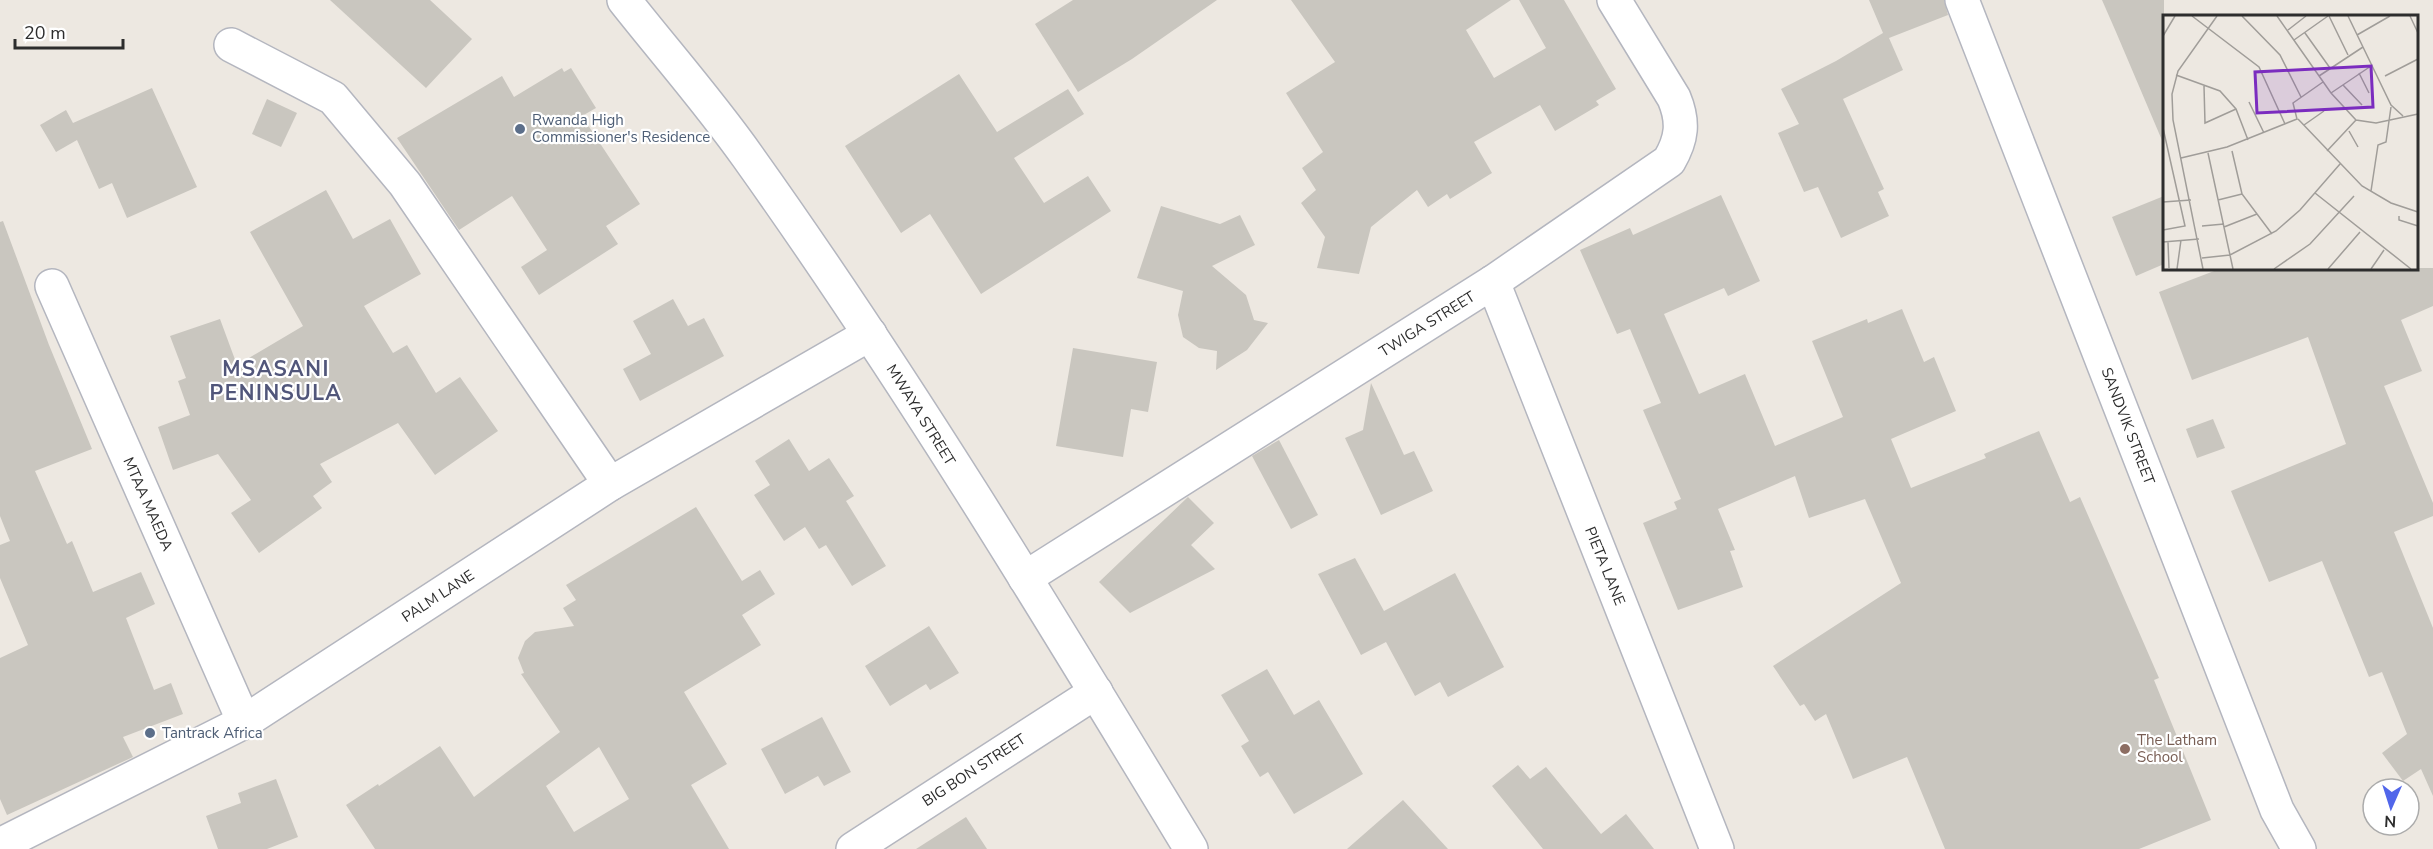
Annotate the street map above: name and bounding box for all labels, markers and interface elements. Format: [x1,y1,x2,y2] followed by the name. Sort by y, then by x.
[15,12,123,50] scale bar
[2163,15,2418,270] inset map
[24,21,66,45] text: 20 m
[532,110,710,147] place label: Rwanda High Commissioner's Residence
[513,122,527,136] marker: Rwanda High Commissioner's Residence
[1375,286,1479,362] street label: TWIGA STREET
[210,355,342,407] district label: MSASANI PENINSULA
[882,361,960,469] street label: MWAYA STREET
[2096,365,2160,487] street label: SANDVIK STREET
[118,454,178,554] street label: MTAA MAEDA
[1580,524,1630,608] street label: PIETA LANE
[398,565,478,627] street label: PALM LANE
[162,723,263,743] place label: Tantrack Africa
[143,726,157,740] marker: Tantrack Africa
[918,729,1030,811] street label: BIG BON STREET
[2137,730,2217,767] place label: The Latham School
[2118,742,2132,756] marker: The Latham School
[2361,777,2421,837] north arrow
[2384,810,2397,832] text: N

